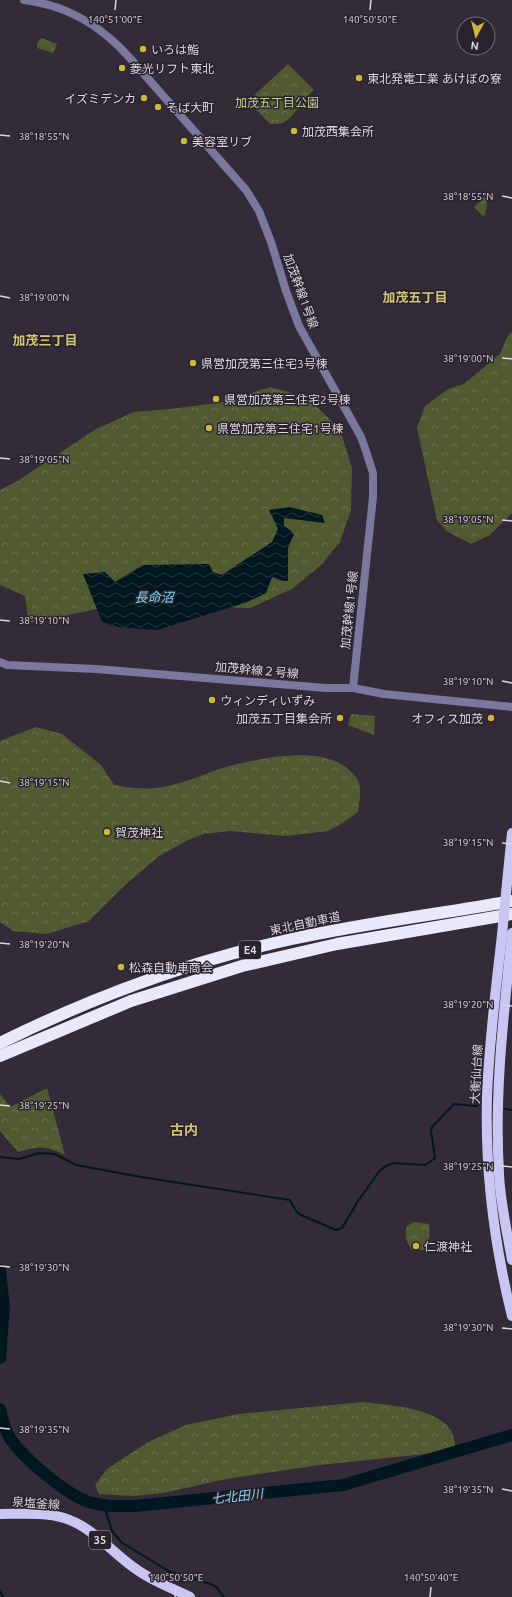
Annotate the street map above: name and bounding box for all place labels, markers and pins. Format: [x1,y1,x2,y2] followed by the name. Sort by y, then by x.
[151,43,199,56] place label: いろは鮨
[138,44,148,54] marker: いろは鮨
[130,62,214,75] place label: 菱光リフト東北
[117,63,127,73] marker: 菱光リフト東北
[367,72,502,85] place label: 東北発電工業 あけぼの寮
[354,73,364,83] marker: 東北発電工業 あけぼの寮
[64,92,136,105] place label: イズミデンカ
[139,93,149,103] marker: イズミデンカ
[166,101,214,114] place label: そば大町
[153,102,163,112] marker: そば大町
[302,125,374,138] place label: 加茂西集会所
[289,126,299,136] marker: 加茂西集会所
[192,135,252,148] place label: 美容室リブ
[179,136,189,146] marker: 美容室リブ
[201,357,328,370] place label: 県営加茂第三住宅3号棟
[188,358,198,368] marker: 県営加茂第三住宅3号棟
[224,393,351,406] place label: 県営加茂第三住宅2号棟
[211,394,221,404] marker: 県営加茂第三住宅2号棟
[217,422,344,435] place label: 県営加茂第三住宅1号棟
[204,423,214,433] marker: 県営加茂第三住宅1号棟
[220,694,315,707] place label: ウィンディいずみ
[207,695,217,705] marker: ウィンディいずみ
[236,712,332,725] place label: 加茂五丁目集会所
[411,712,483,725] place label: オフィス加茂
[335,713,345,723] marker: 加茂五丁目集会所
[486,713,496,723] marker: オフィス加茂
[115,826,163,839] place label: 賀茂神社
[102,827,112,837] marker: 賀茂神社
[129,961,213,974] place label: 松森自動車商会
[116,962,126,972] marker: 松森自動車商会
[424,1240,472,1253] place label: 仁渡神社
[411,1241,421,1251] marker: 仁渡神社

